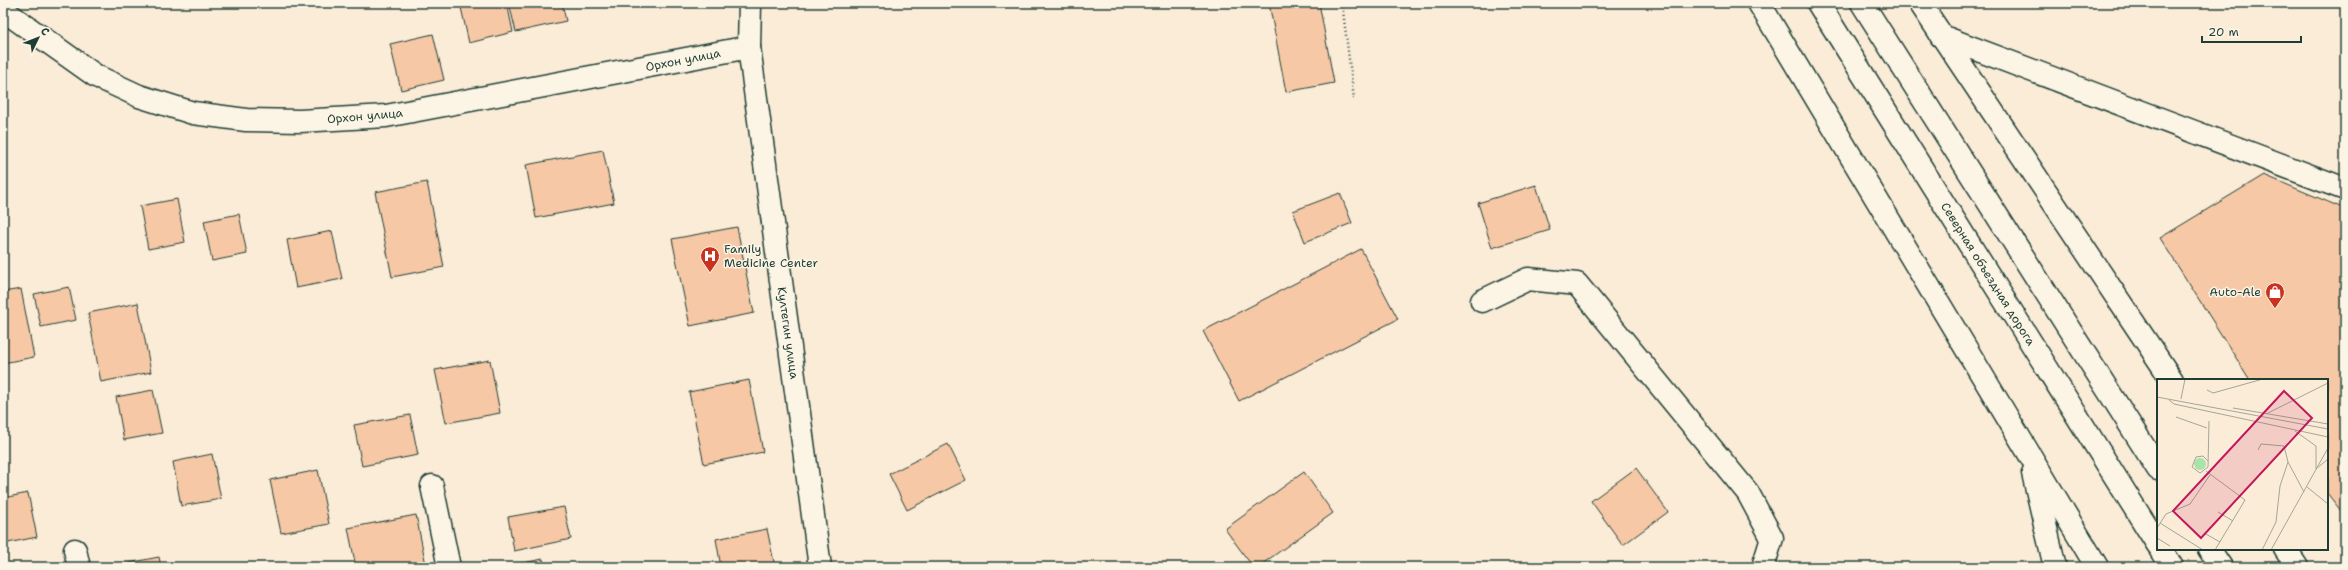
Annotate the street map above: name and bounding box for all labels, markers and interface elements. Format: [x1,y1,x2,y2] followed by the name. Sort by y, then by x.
[18,18,58,58] north arrow
[2202,18,2301,44] scale bar
[37,24,53,39] text: С
[2208,24,2239,40] text: 20 m
[644,45,722,75] street label: Орхон улица
[326,105,404,127] street label: Орхон улица
[1937,199,2039,349] street label: Северная объездная дорога
[724,241,818,271] place label: Family Medicine Center
[699,245,721,273] hospital icon: Family Medicine Center
[2264,281,2286,309] shop icon: Auto-Ale
[2209,284,2261,300] place label: Auto-Ale
[774,286,802,381] street label: Култегин улица
[2157,379,2328,550] inset map

